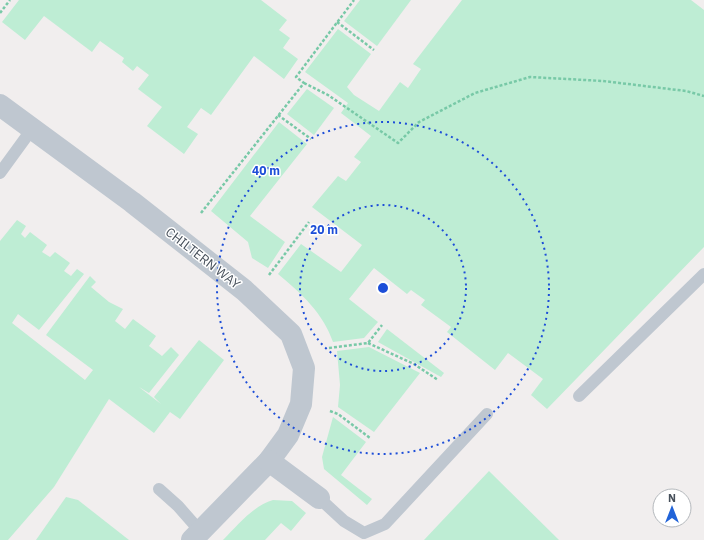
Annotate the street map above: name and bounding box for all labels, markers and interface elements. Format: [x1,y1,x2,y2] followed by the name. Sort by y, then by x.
[252,163,280,178] text: 40 m
[310,222,338,237] text: 20 m
[162,223,244,293] street label: CHILTERN WAY
[376,281,390,295] centre of rings
[652,488,692,528] north arrow
[668,491,676,505] text: N

